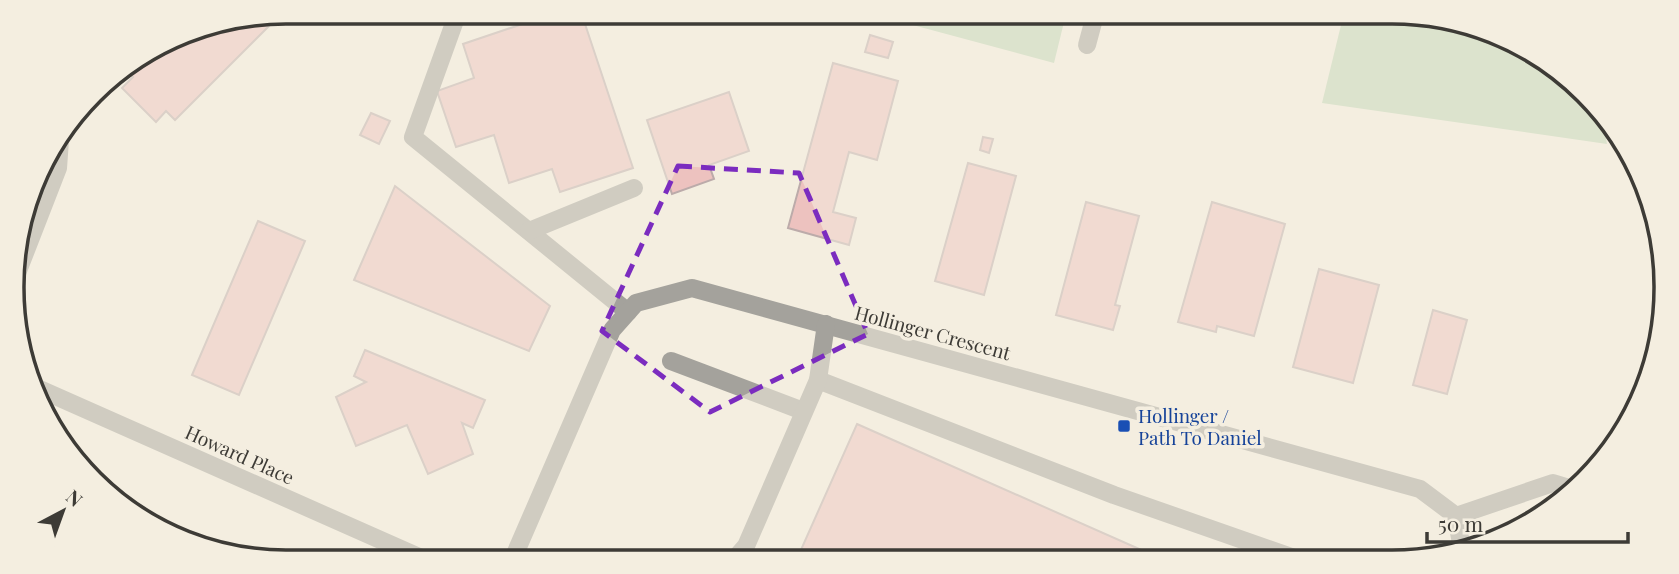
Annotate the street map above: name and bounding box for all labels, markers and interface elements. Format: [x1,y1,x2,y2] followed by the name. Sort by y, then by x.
[852,299,1014,365] street label: Hollinger Crescent
[1138,402,1262,450] place label: Hollinger / Path To Daniel
[181,418,299,490] street label: Howard Place
[1116,418,1132,434] marker: Hollinger / Path To Daniel
[28,476,98,546] north arrow
[61,483,89,512] text: N
[1427,500,1628,544] scale bar
[1438,509,1484,537] text: 50 m

